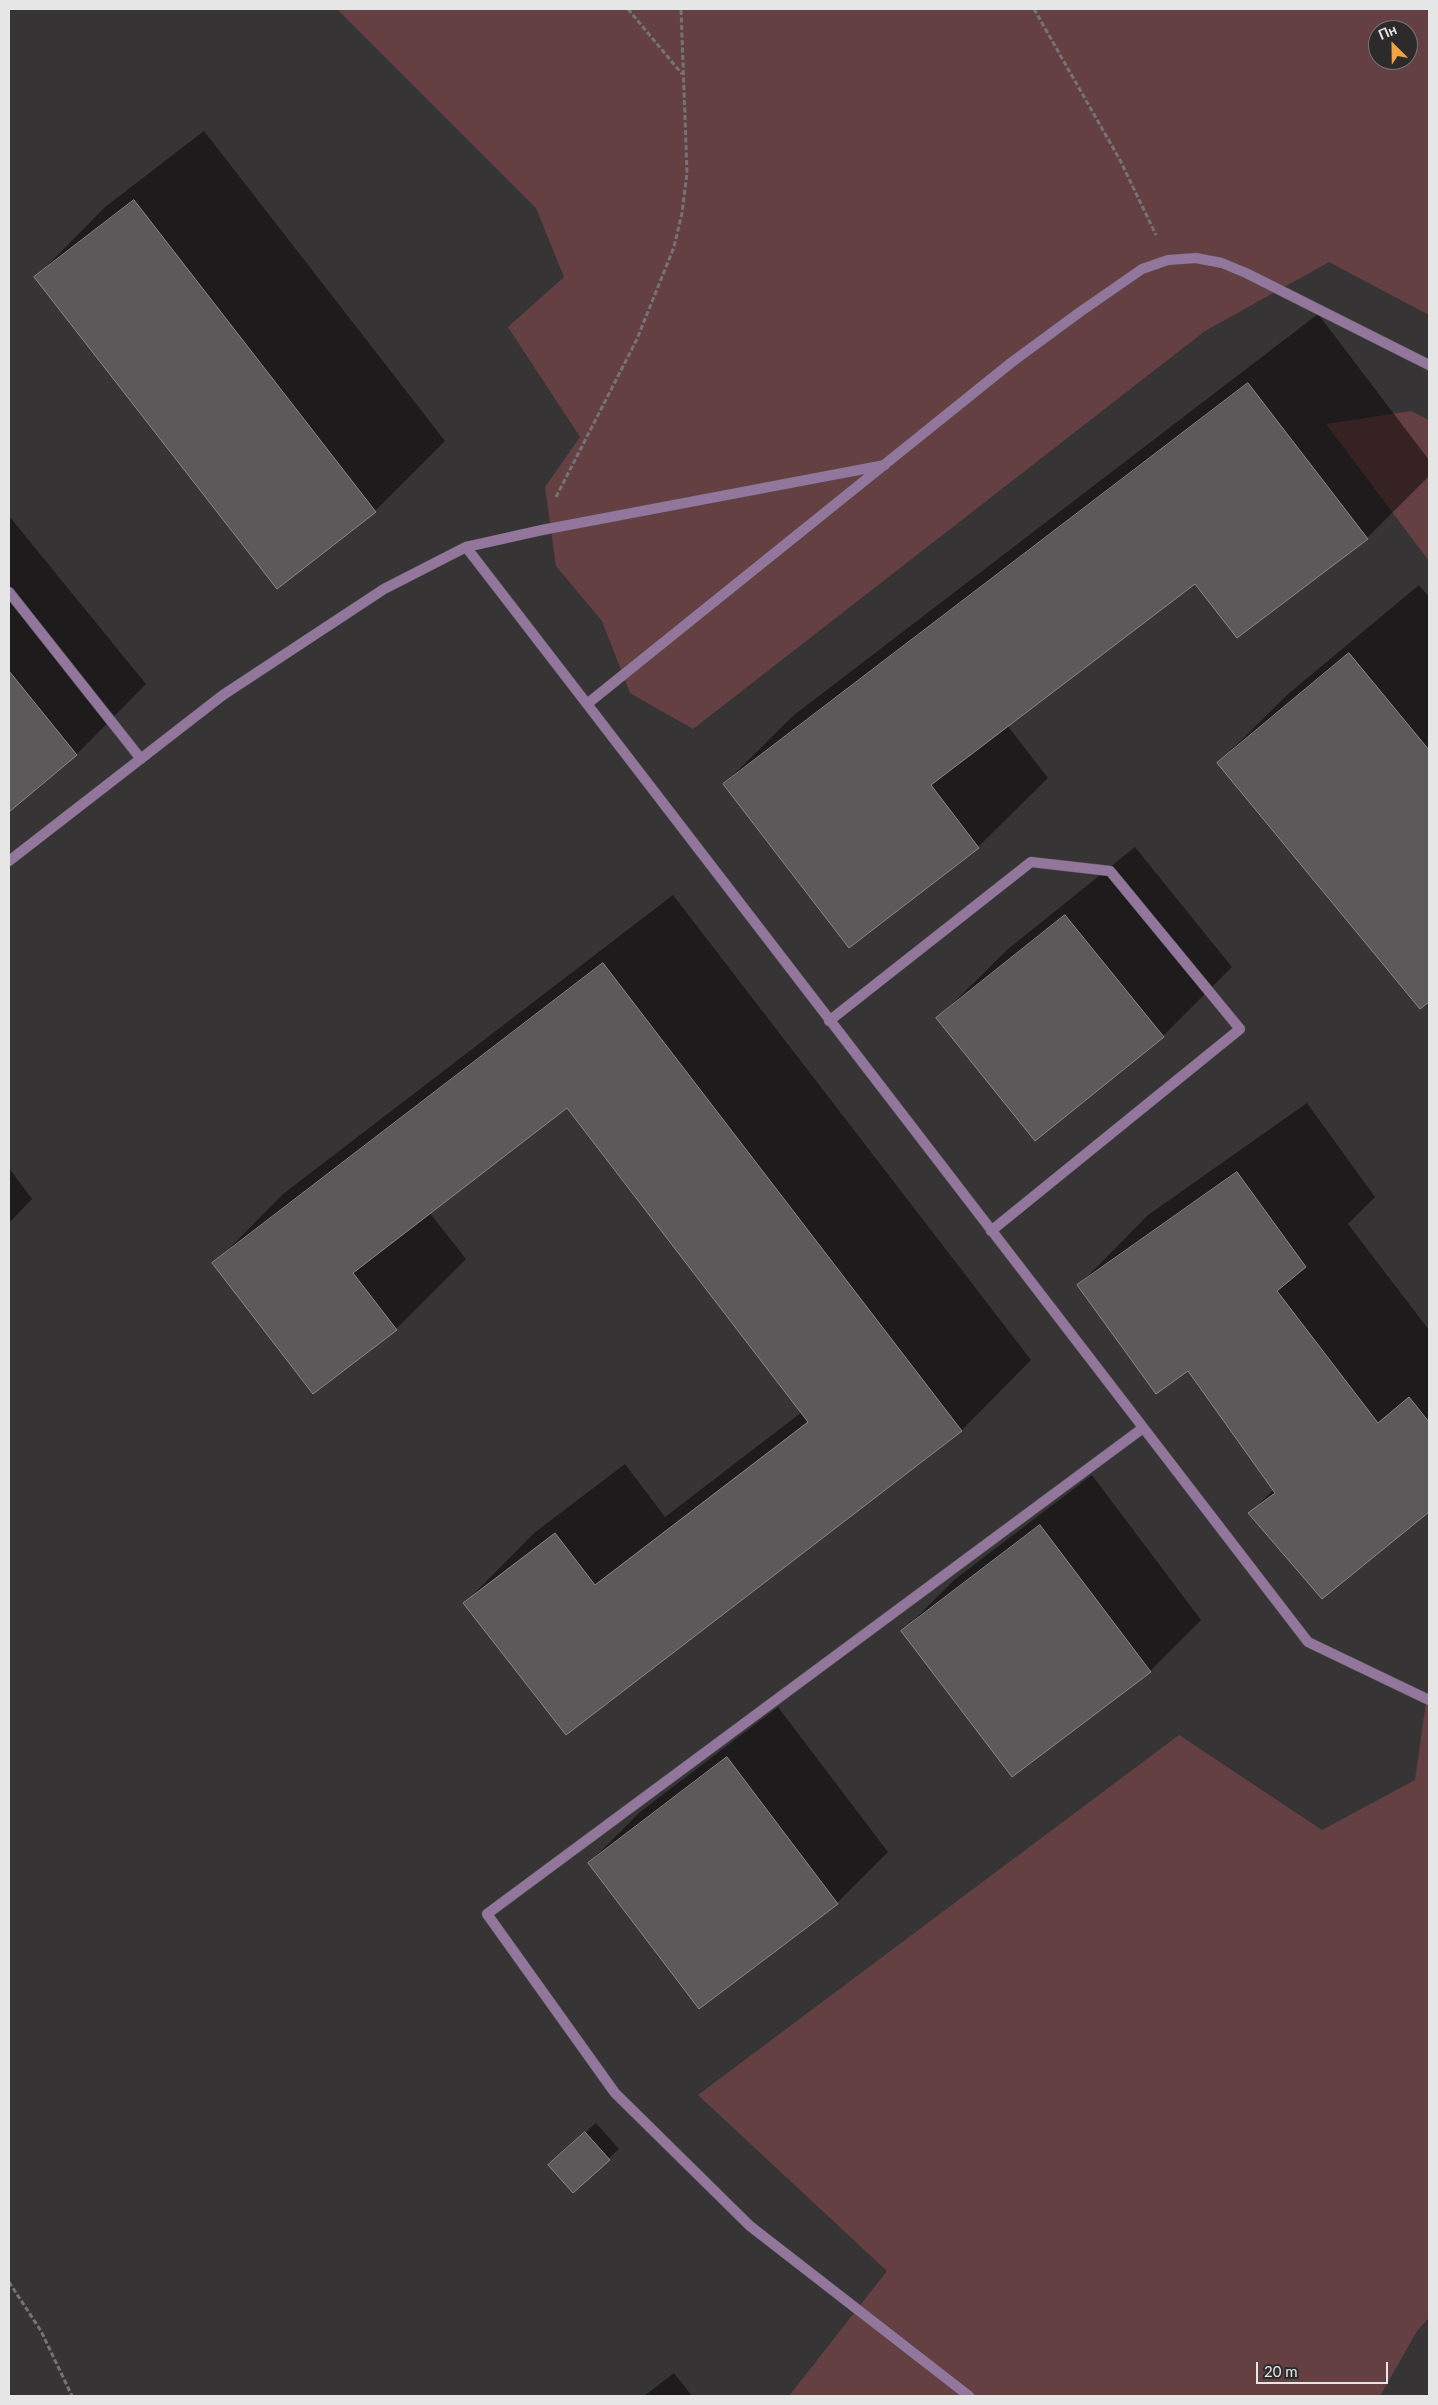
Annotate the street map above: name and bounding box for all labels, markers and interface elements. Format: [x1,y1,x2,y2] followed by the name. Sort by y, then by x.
[1368,20,1418,70] north arrow
[1376,20,1399,43] text: Пн
[1258,2352,1390,2384] scale bar
[1264,2362,1298,2380] text: 20 m

